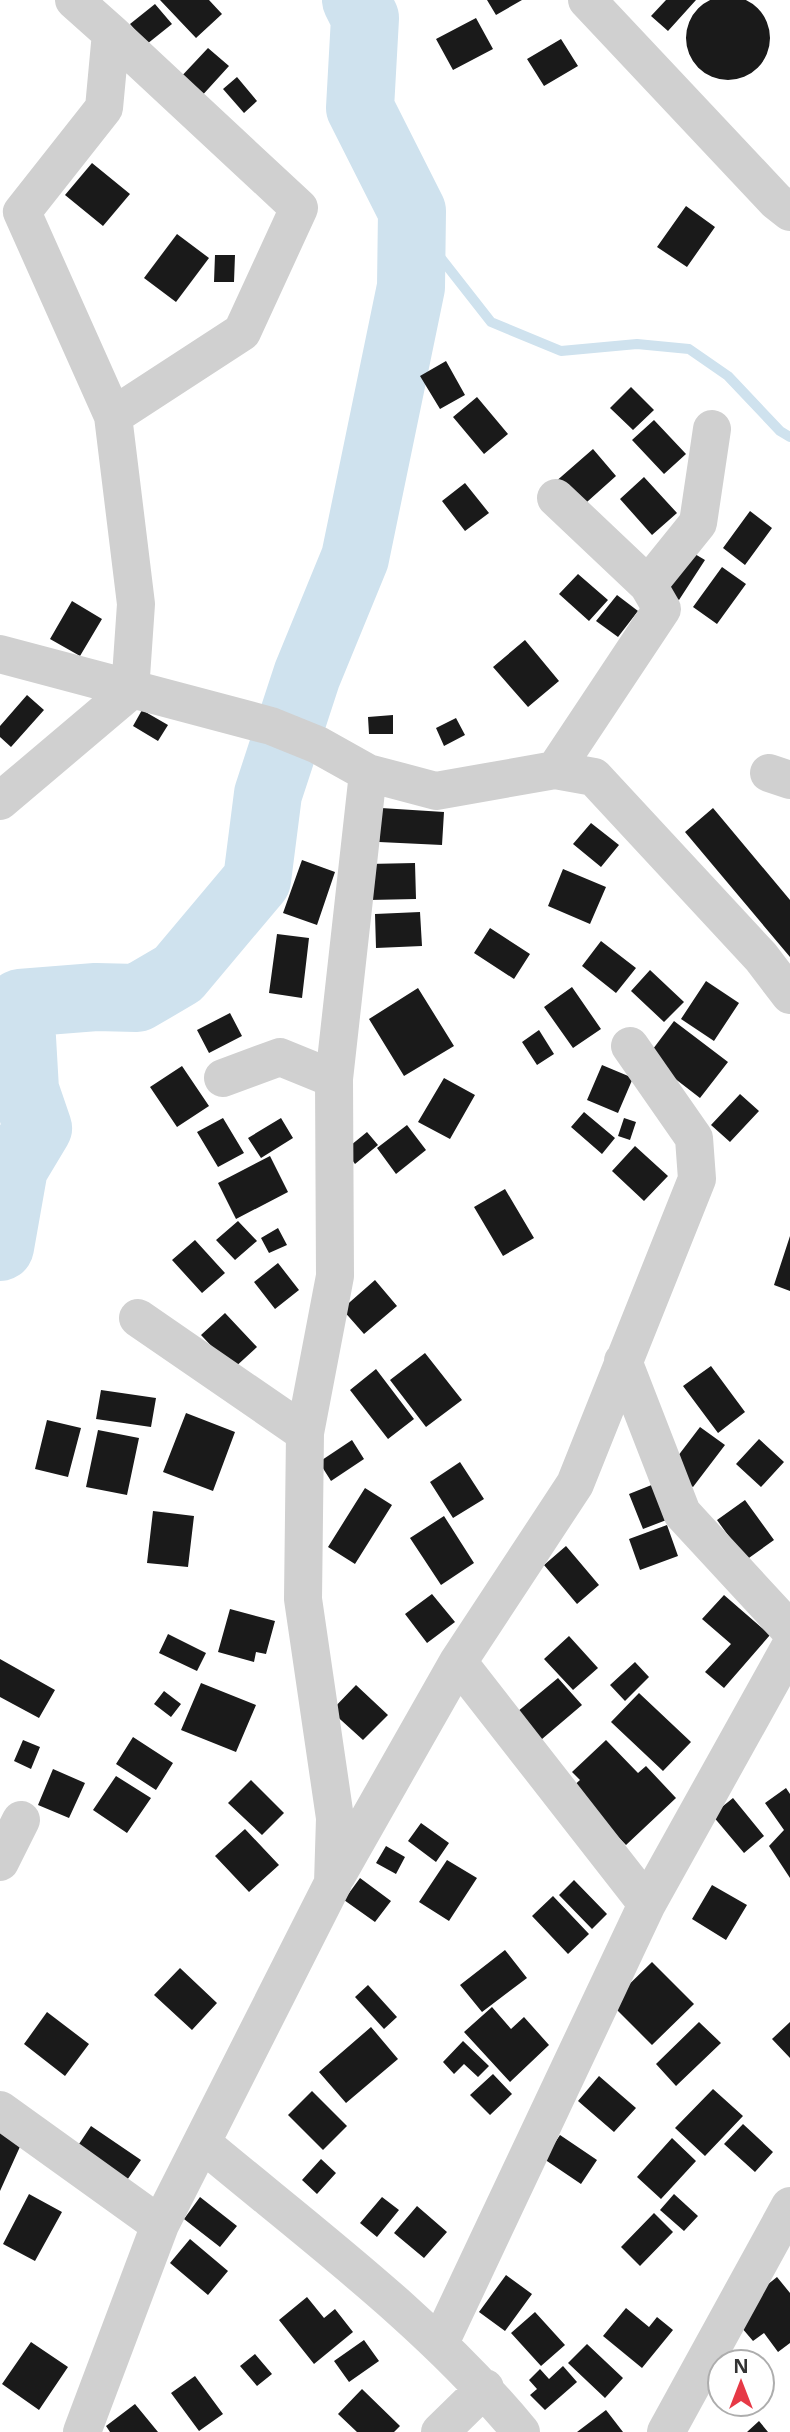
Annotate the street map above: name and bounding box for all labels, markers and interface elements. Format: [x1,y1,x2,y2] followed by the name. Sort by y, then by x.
[706,2348,776,2418] north arrow
[733,2353,749,2379] text: N

